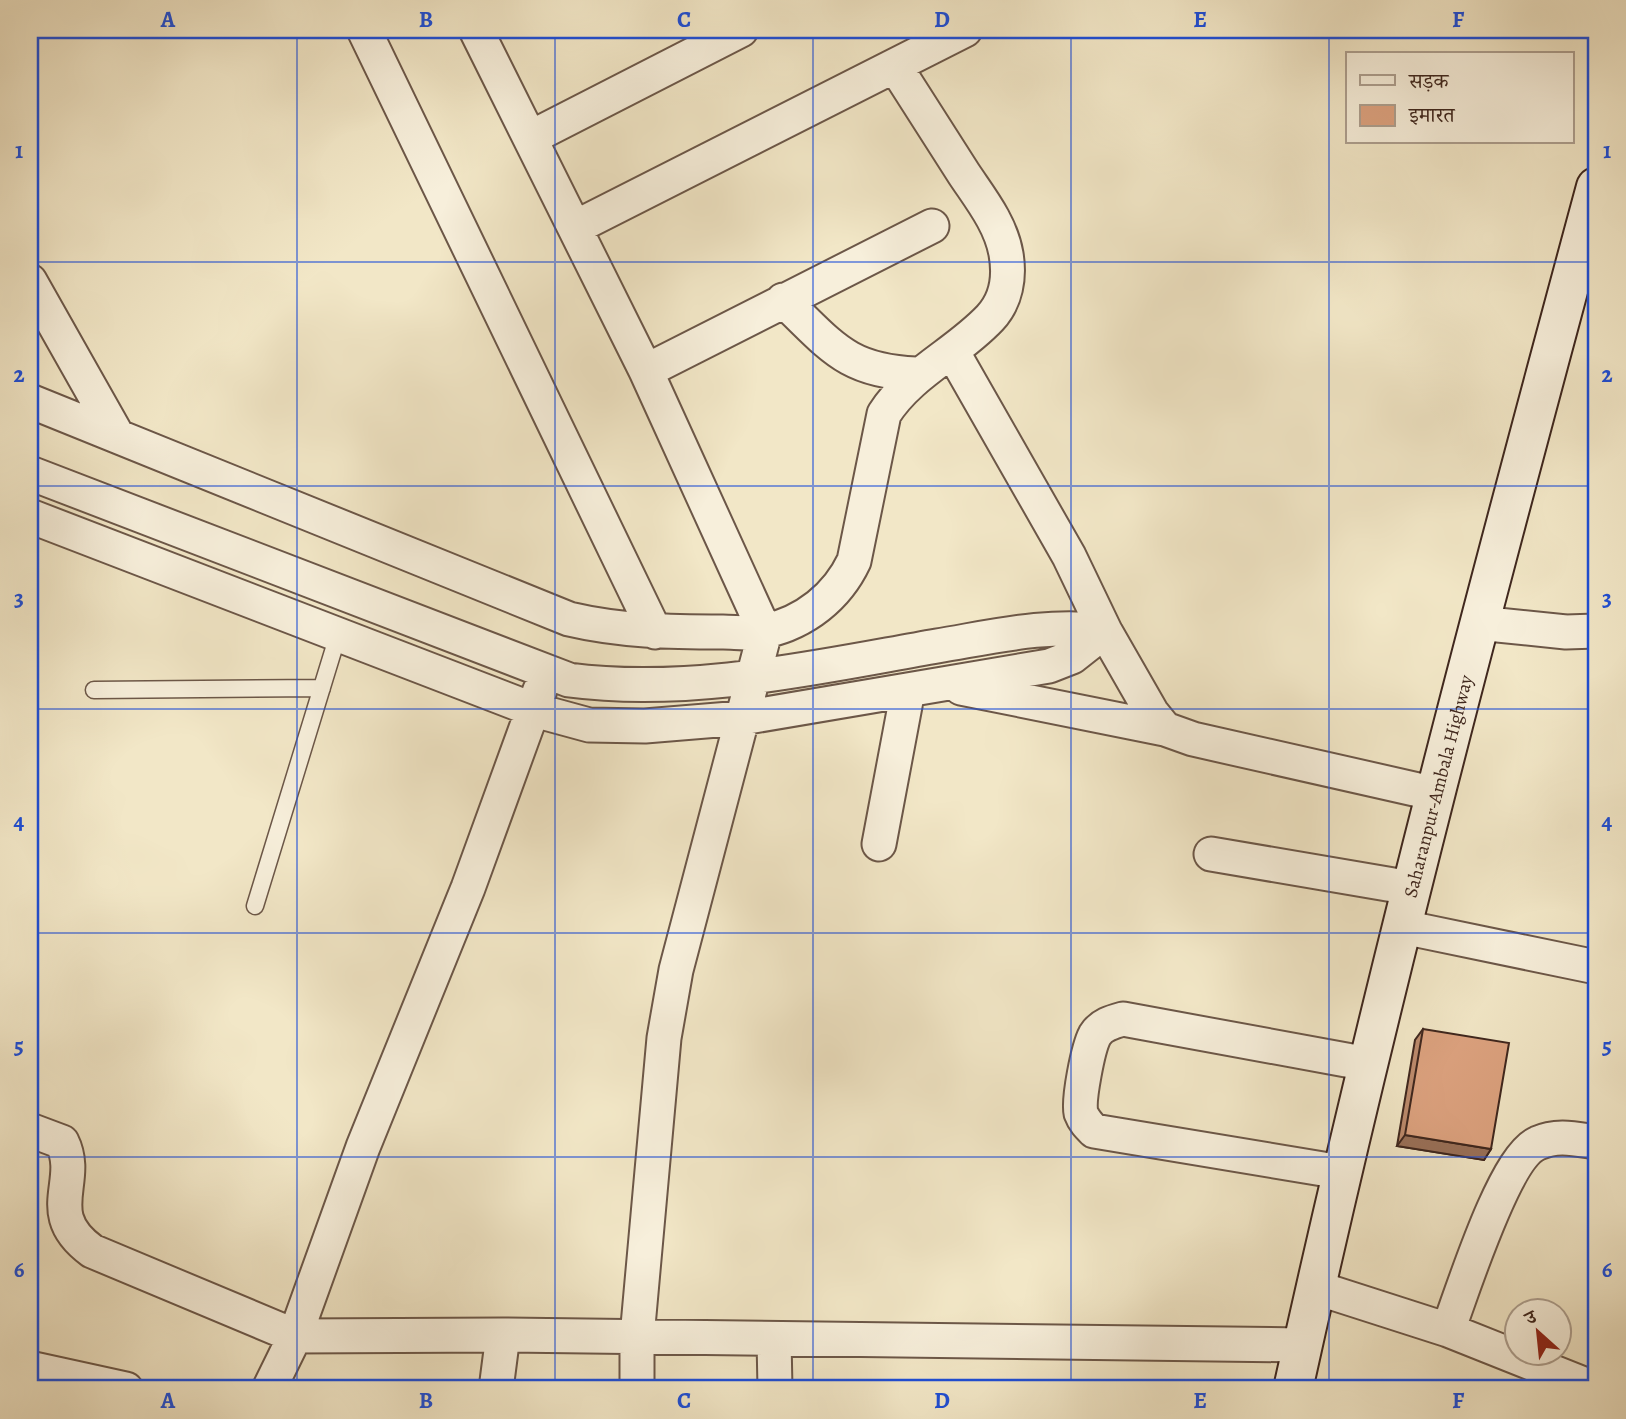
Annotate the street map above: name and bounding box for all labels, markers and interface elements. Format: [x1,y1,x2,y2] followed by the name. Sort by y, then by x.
[160,4,176,35] text: A
[419,4,433,35] text: B
[677,4,691,35] text: C
[934,4,950,35] text: D
[1193,4,1207,35] text: E
[1452,4,1465,35] text: F
[1346,52,1574,144] legend
[1408,67,1449,95] text: सड़क
[1408,101,1456,129] text: इमारत
[15,135,23,166] text: 1
[1603,135,1611,166] text: 1
[13,359,25,390] text: 2
[1601,359,1613,390] text: 2
[14,583,24,614] text: 3
[1602,583,1612,614] text: 3
[1398,672,1480,900] street label: Saharanpur-Ambala Highway
[14,806,25,837] text: 4
[1602,806,1613,837] text: 4
[14,1030,24,1061] text: 5
[1602,1030,1612,1061] text: 5
[14,1254,25,1285] text: 6
[1602,1254,1613,1285] text: 6
[1504,1296,1574,1366] north arrow
[1519,1303,1542,1332] text: उ
[160,1385,176,1416] text: A
[419,1385,433,1416] text: B
[677,1385,691,1416] text: C
[934,1385,950,1416] text: D
[1193,1385,1207,1416] text: E
[1452,1385,1465,1416] text: F

